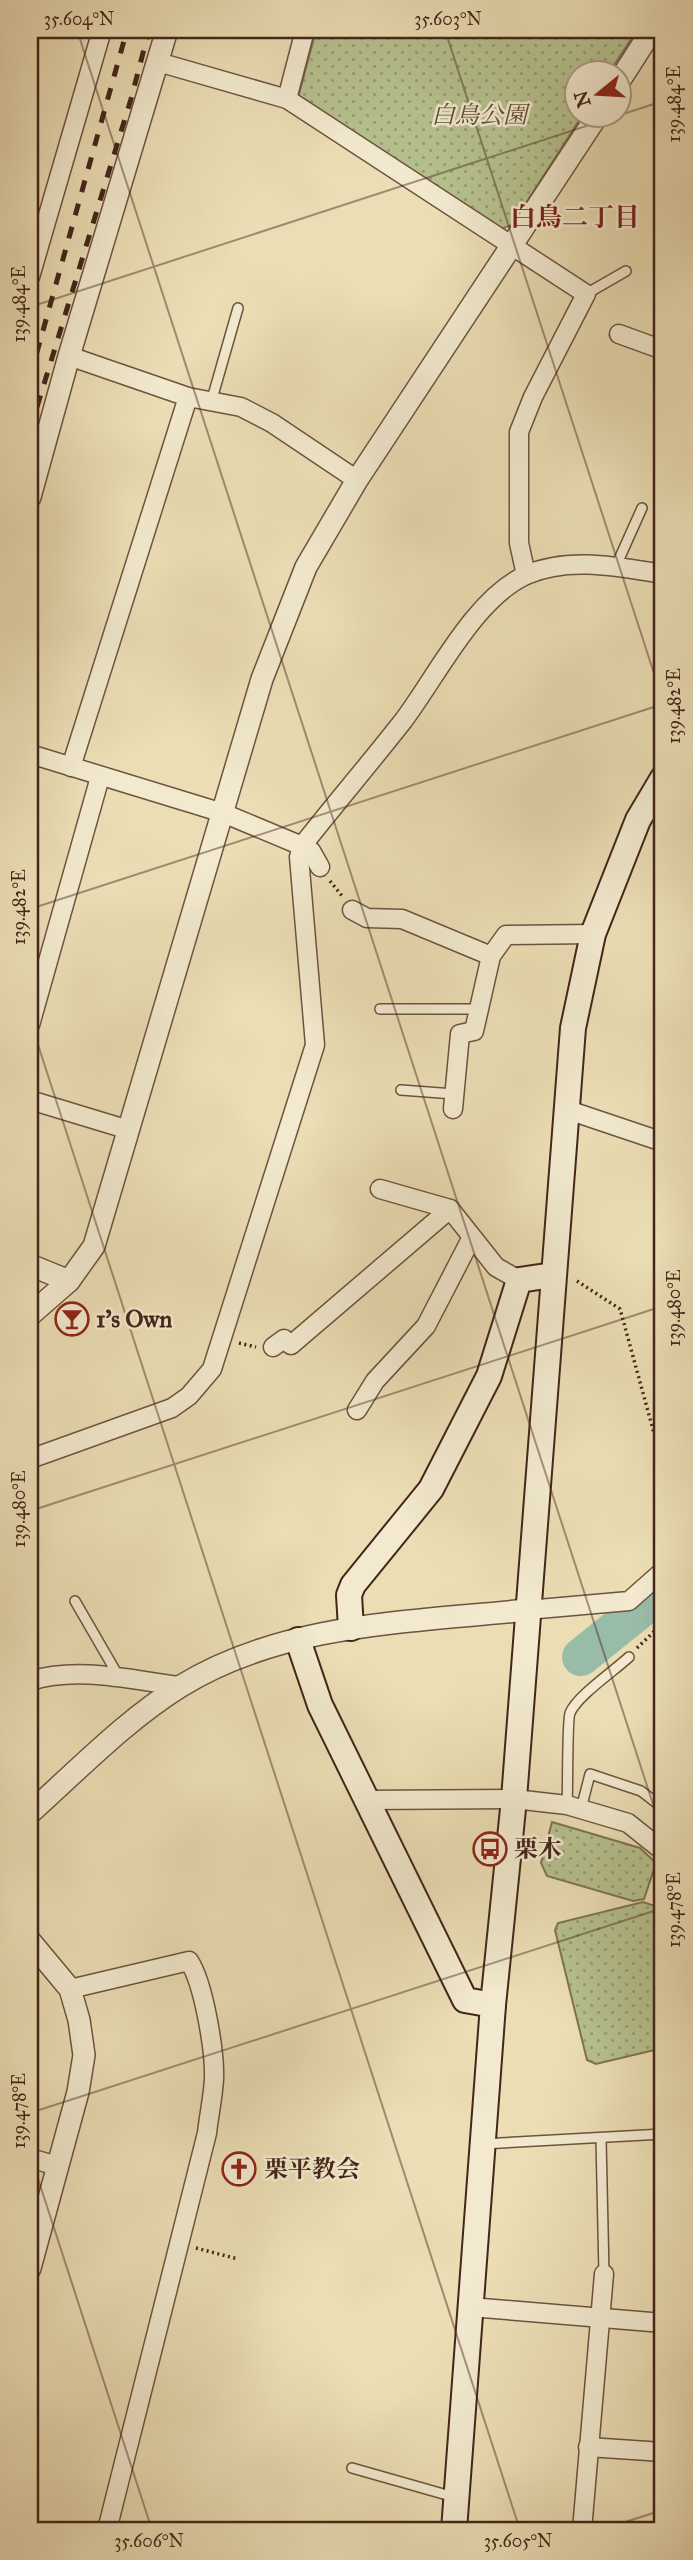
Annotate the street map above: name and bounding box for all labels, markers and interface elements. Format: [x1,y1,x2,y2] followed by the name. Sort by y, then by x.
[44,8,114,30] text: 35.604°N
[414,8,482,30] text: 35.603°N
[564,60,634,130] north arrow
[663,65,685,142] text: 139.484°E
[569,88,596,110] text: N
[431,100,531,130] park label: 白鳥公園
[510,201,640,233] district label: 白鳥二丁目
[8,265,30,342] text: 139.484°E
[663,668,685,744] text: 139.482°E
[8,869,30,945] text: 139.482°E
[663,1269,685,1347] text: 139.480°E
[53,1300,91,1338] bar icon: 1's Own
[96,1304,172,1334] place label: 1's Own
[8,1470,30,1548] text: 139.480°E
[471,1830,509,1868] bus stop icon: 栗木
[514,1834,562,1864] place label: 栗木
[663,1872,685,1948] text: 139.478°E
[8,2073,30,2149] text: 139.478°E
[220,2150,258,2188] church icon: 栗平教会
[264,2154,360,2184] place label: 栗平教会
[114,2530,184,2552] text: 35.606°N
[484,2530,552,2552] text: 35.605°N

